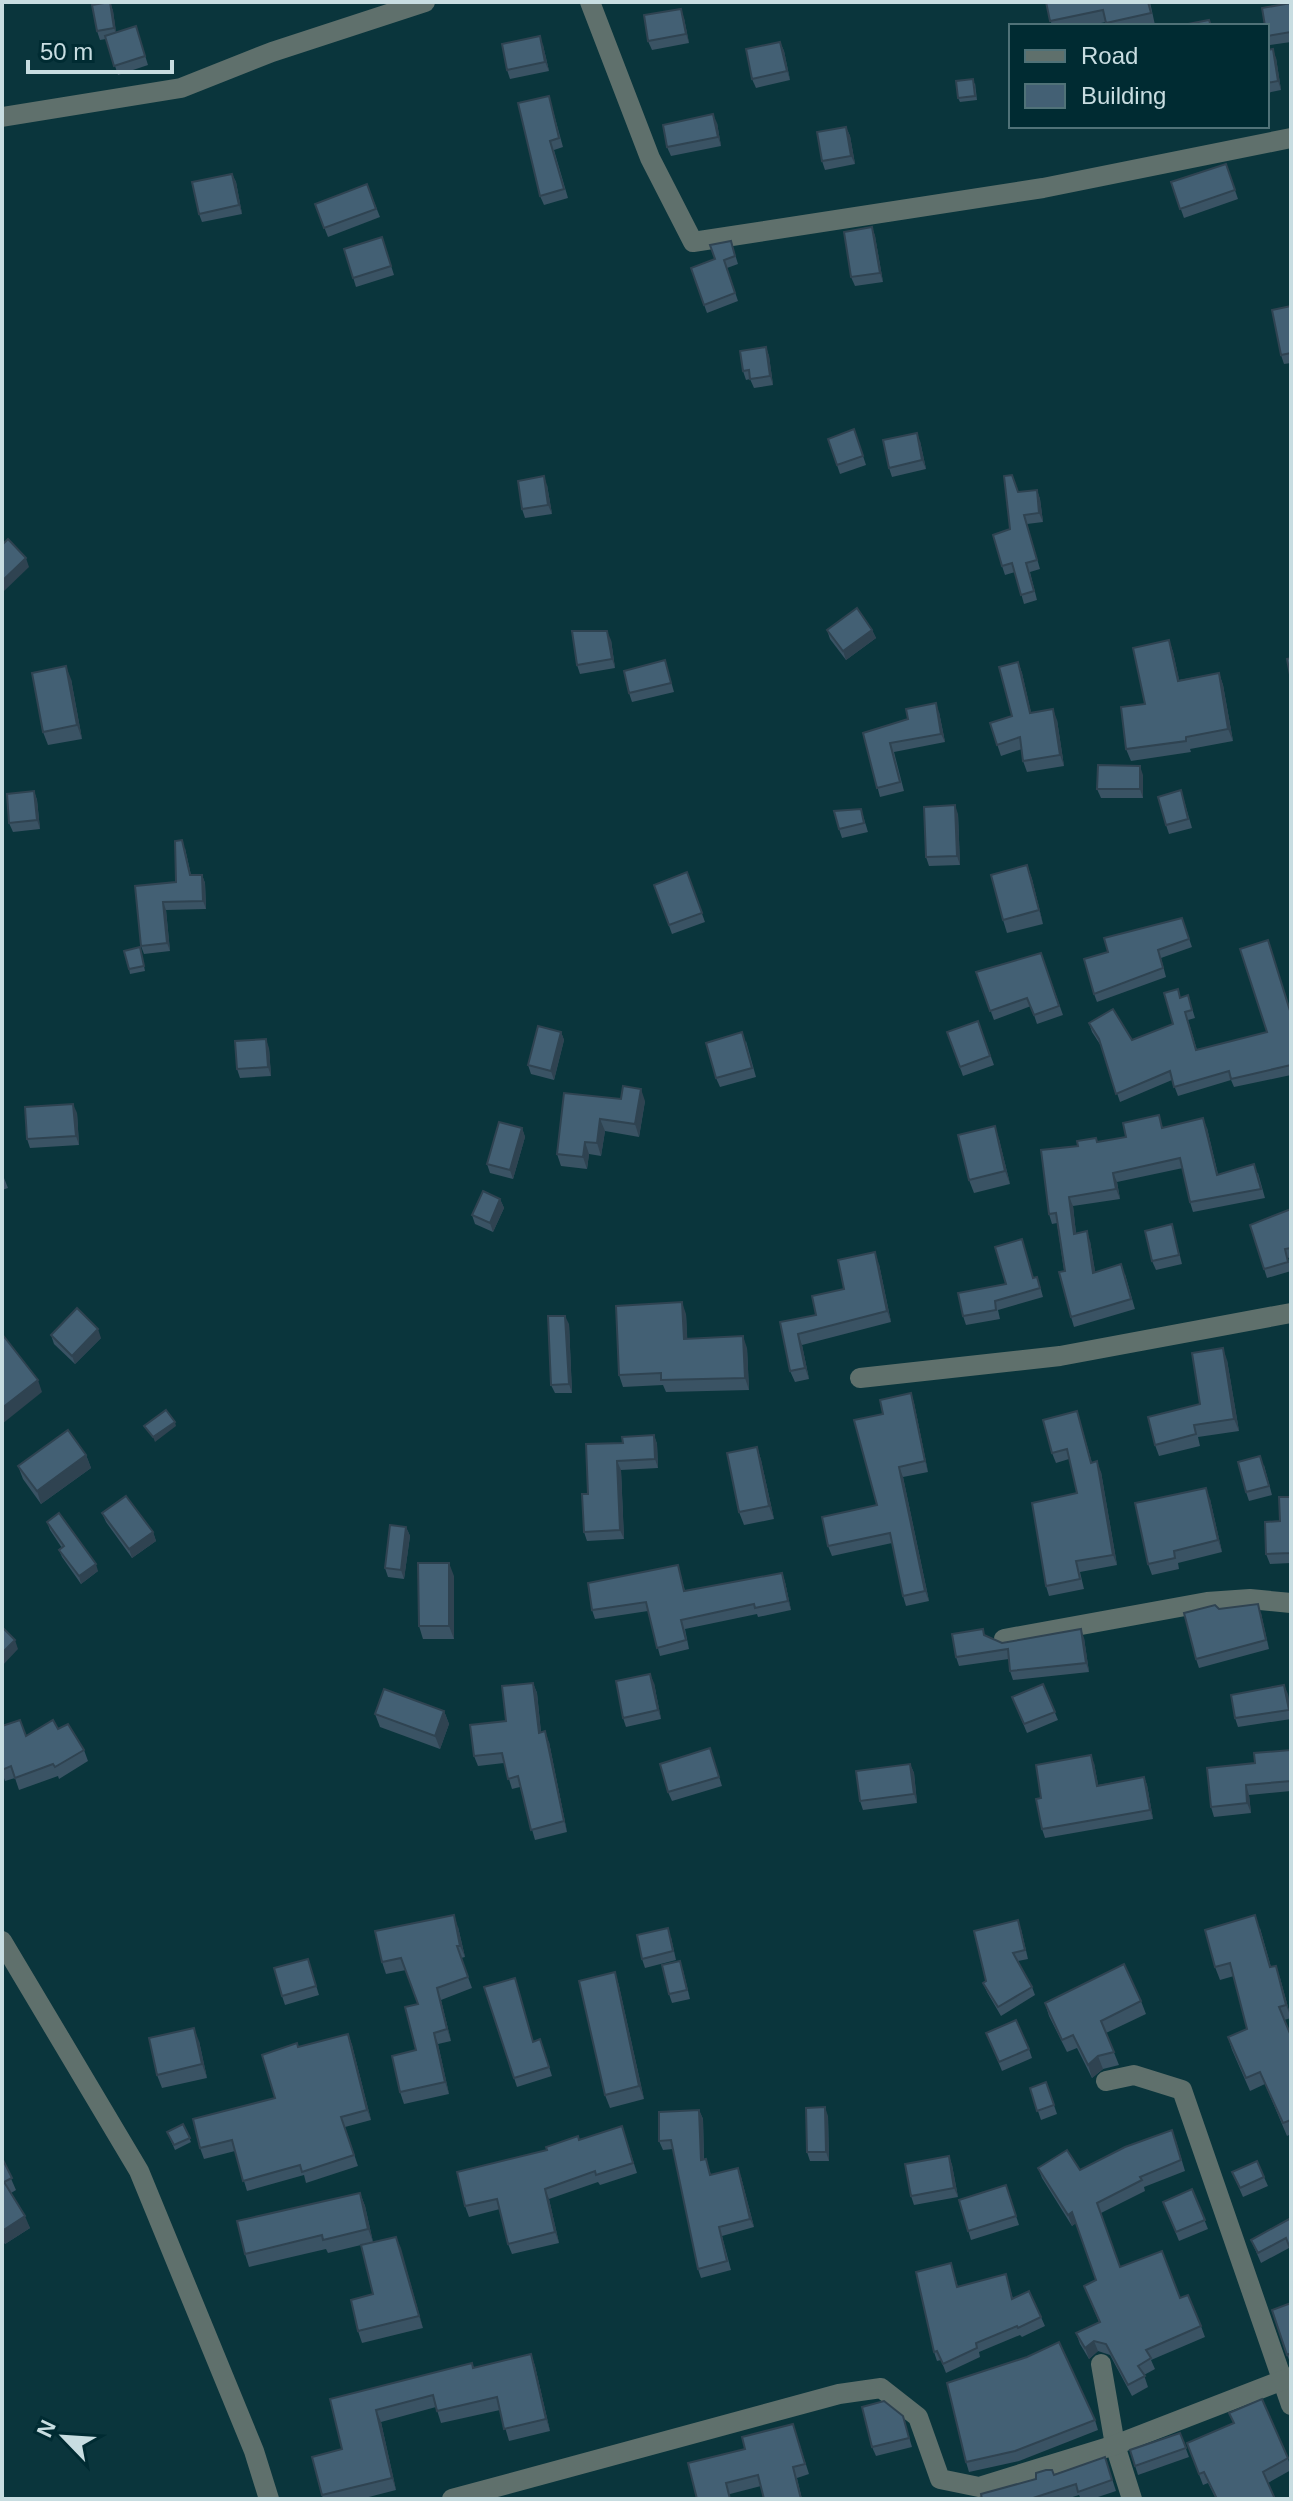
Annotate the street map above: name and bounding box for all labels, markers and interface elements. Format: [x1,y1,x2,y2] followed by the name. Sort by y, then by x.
[28,24,172,74] scale bar
[1009,24,1269,128] legend
[40,38,93,65] text: 50 m
[1081,42,1138,69] text: Road
[1081,82,1166,109] text: Building
[24,2397,104,2477] north arrow
[32,2416,61,2441] text: N

